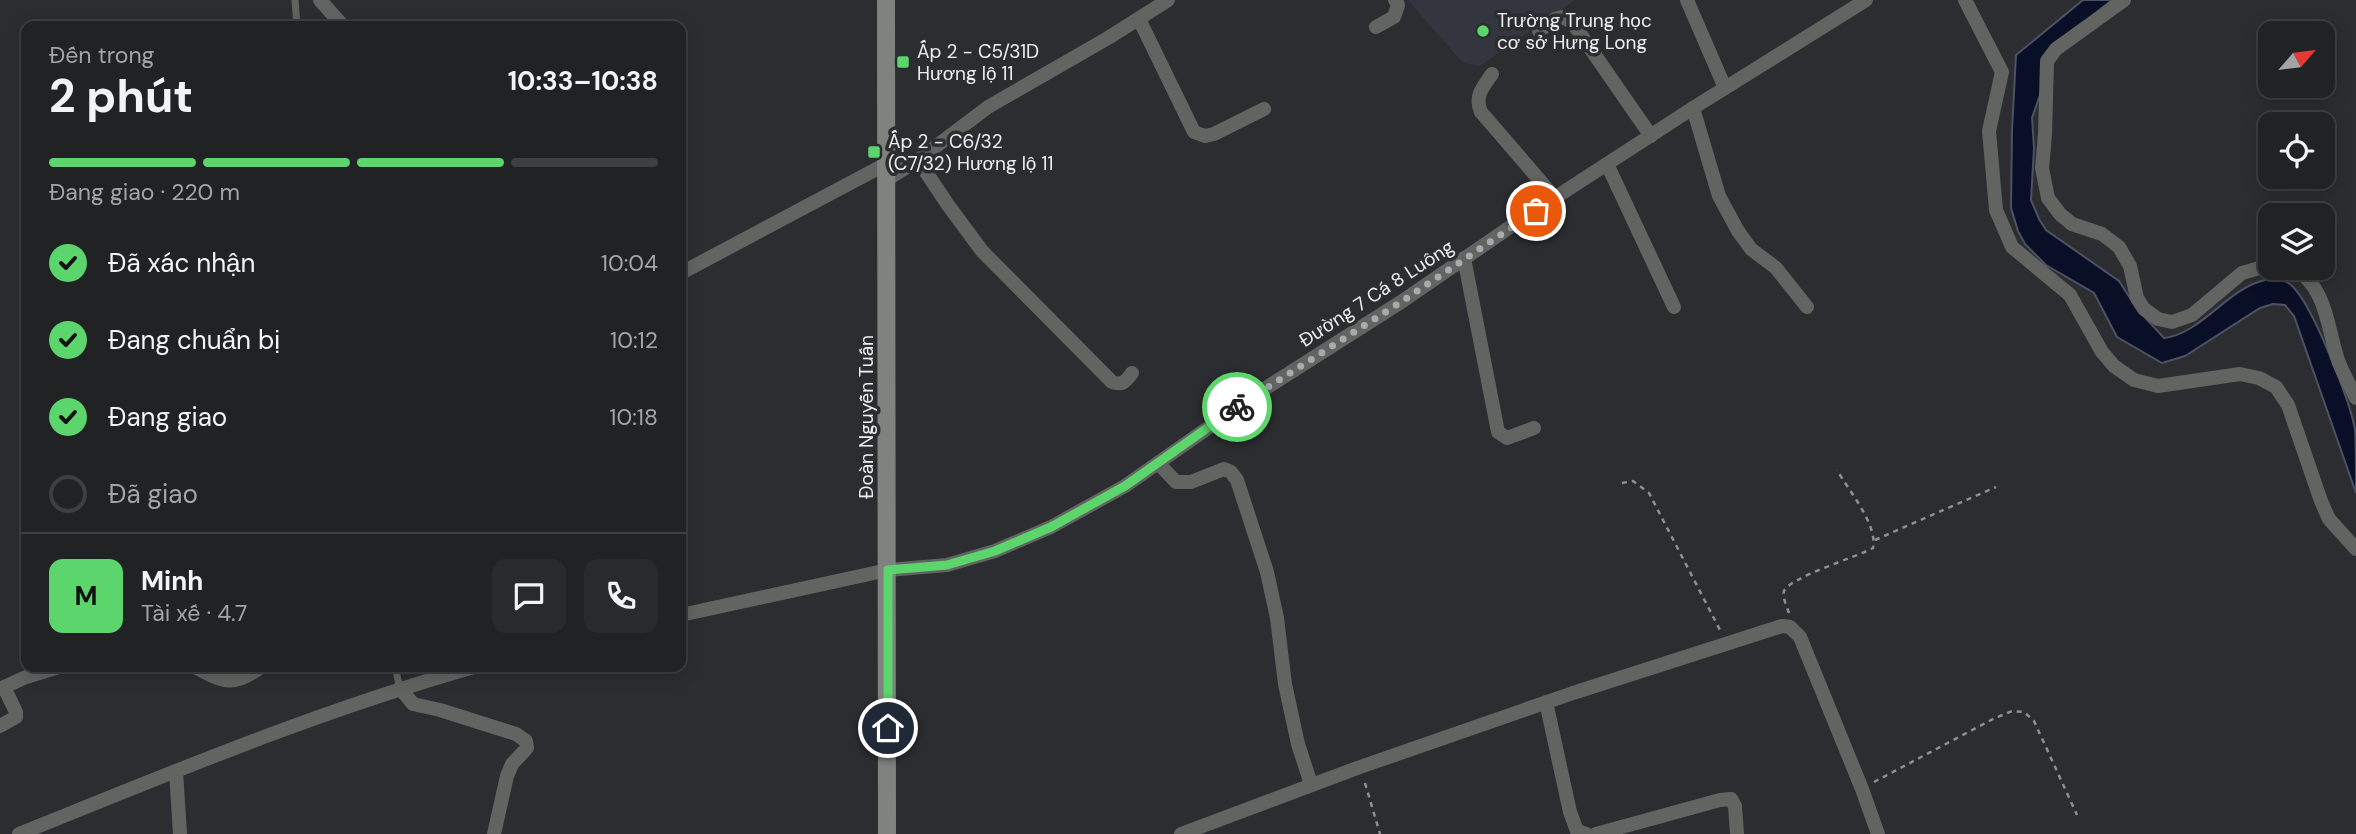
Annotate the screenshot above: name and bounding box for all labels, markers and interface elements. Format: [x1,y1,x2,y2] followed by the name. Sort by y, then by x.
[1497,8,1652,55] place label: Trường Trung học cơ sở Hưng Long
[2258,21,2334,98] north arrow
[2258,21,2335,280] map controls
[1475,23,1491,39] marker: Trường Trung học cơ sở Hưng Long
[917,39,1039,86] place label: Ấp 2 - C5/31D Hương lộ 11
[49,40,154,70] text: Đến trong
[895,54,911,70] marker: Ấp 2 - C5/31D Hương lộ 11
[508,64,658,98] text: 10:33–10:38
[49,66,193,126] text: 2 phút
[2258,112,2335,189] button: locate
[888,129,1053,176] place label: Ấp 2 - C6/32 (C7/32) Hương lộ 11
[866,144,882,160] marker: Ấp 2 - C6/32 (C7/32) Hương lộ 11
[49,177,240,207] text: Đang giao · 220 m
[1506,181,1566,241] pin
[1517,192,1555,230] icon: bag
[2258,203,2335,280] button: layers
[1294,234,1459,353] street label: Đường 7 Cá 8 Luông
[49,244,87,282] icon: check
[108,246,256,280] text: Đã xác nhận
[601,248,658,278] text: 10:04
[49,321,87,359] icon: check
[108,323,280,357] text: Đang chuẩn bị
[610,325,658,355] text: 10:12
[854,335,879,499] street label: Đoàn Nguyễn Tuấn
[1202,372,1272,442] courier
[1218,388,1256,426] icon: bike
[49,398,87,436] icon: check
[108,400,227,434] text: Đang giao
[609,402,658,432] text: 10:18
[108,477,198,511] text: Đã giao
[492,559,566,633] button: chat
[584,559,658,633] button: phone
[141,564,203,598] text: Minh
[74,579,98,613] text: M
[141,598,247,628] text: Tài xế · 4.7
[858,698,918,758] pin
[869,709,907,747] icon: home

